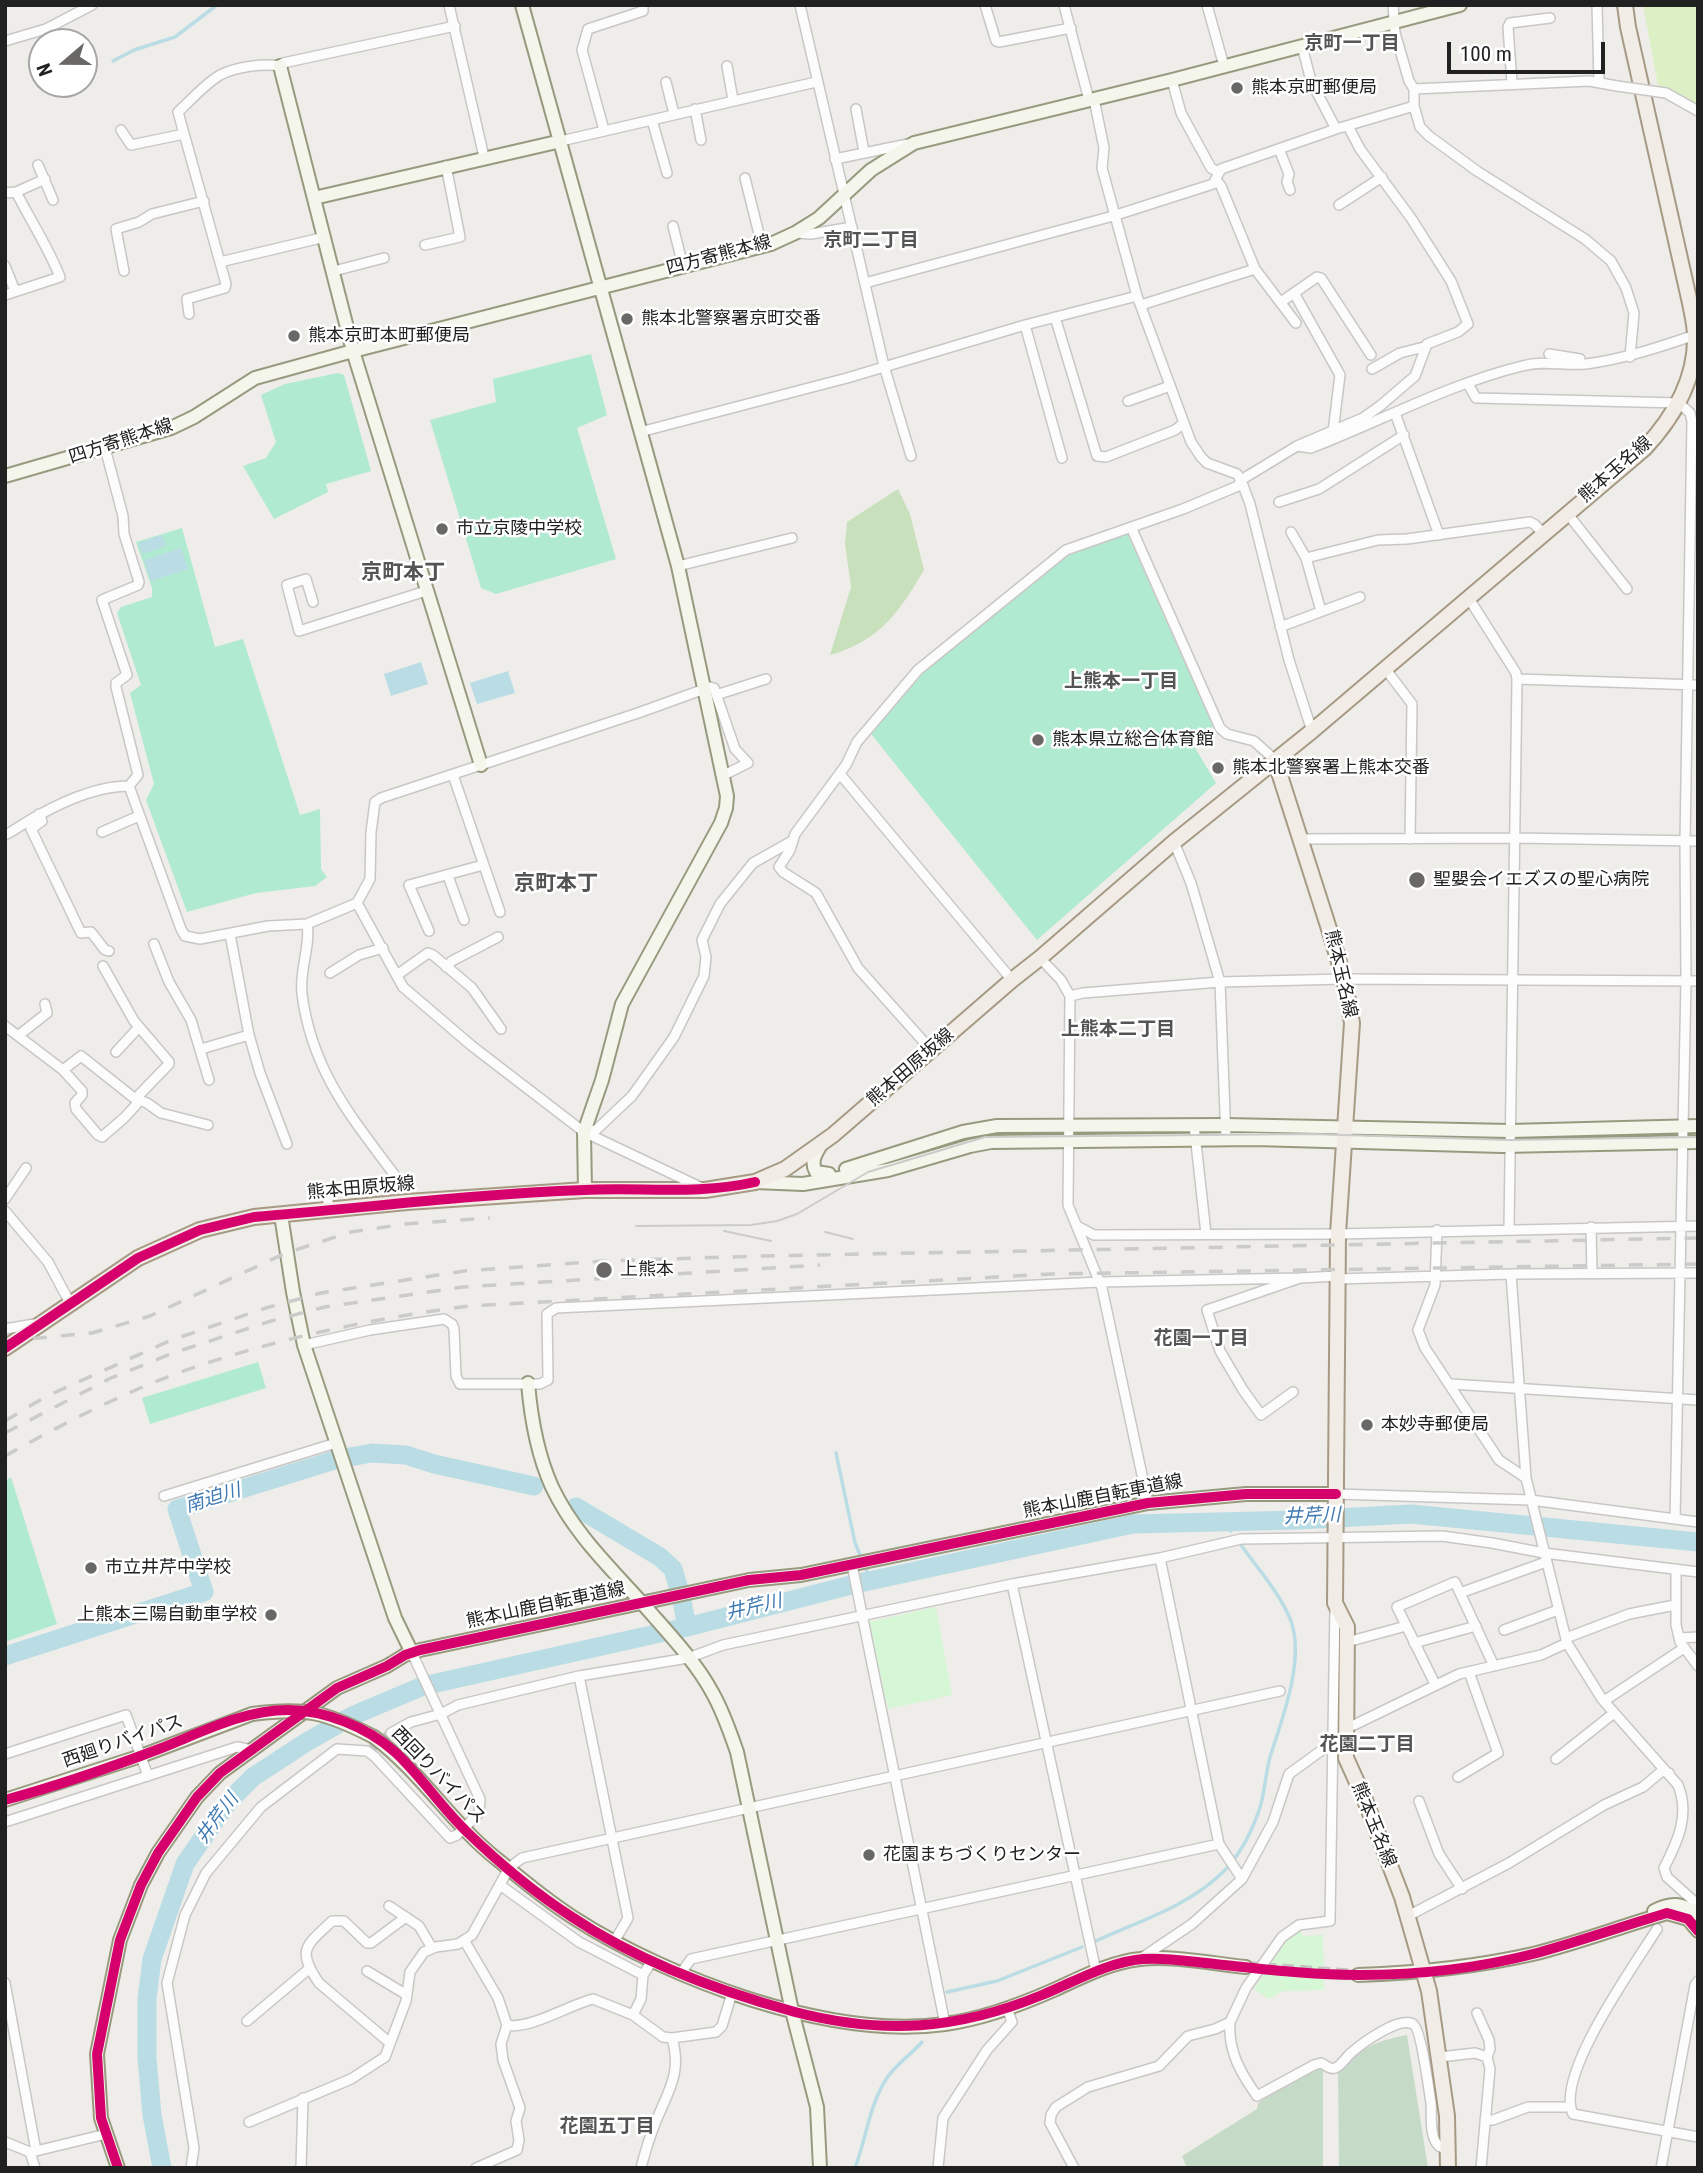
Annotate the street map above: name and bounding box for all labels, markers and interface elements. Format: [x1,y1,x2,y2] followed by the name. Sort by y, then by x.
[28,28,98,98] north arrow
[1451,28,1608,72] scale bar
[1305,33,1399,55] district label: 京町一丁目
[1460,42,1512,66] text: 100 m
[32,60,57,79] text: N
[1251,77,1377,99] place label: 熊本京町郵便局
[1229,80,1245,96] marker: 熊本京町郵便局
[824,230,918,252] district label: 京町二丁目
[664,232,774,280] street label: 四方寄熊本線
[641,308,821,330] place label: 熊本北警察署京町交番
[619,311,635,327] marker: 熊本北警察署京町交番
[308,325,470,347] place label: 熊本京町本町郵便局
[286,328,302,344] marker: 熊本京町本町郵便局
[66,415,176,469] street label: 四方寄熊本線
[1575,432,1657,508] street label: 熊本玉名線
[456,518,582,540] place label: 市立京陵中学校
[434,521,450,537] marker: 市立京陵中学校
[361,561,445,587] district label: 京町本丁
[1064,671,1178,693] district label: 上熊本一丁目
[1052,729,1214,751] place label: 熊本県立総合体育館
[1030,732,1046,748] marker: 熊本県立総合体育館
[1232,757,1430,779] place label: 熊本北警察署上熊本交番
[1210,760,1226,776] marker: 熊本北警察署上熊本交番
[1433,869,1649,891] place label: 聖嬰会イエズスの聖心病院
[1407,870,1427,890] marker: 聖嬰会イエズスの聖心病院
[514,872,598,898] district label: 京町本丁
[1319,928,1361,1020] street label: 熊本玉名線
[1061,1019,1175,1041] district label: 上熊本二丁目
[863,1024,959,1112] street label: 熊本田原坂線
[306,1174,416,1204] street label: 熊本田原坂線
[620,1259,674,1281] place label: 上熊本
[594,1260,614,1280] marker: 上熊本
[1154,1328,1248,1350] district label: 花園一丁目
[1381,1414,1489,1436] place label: 本妙寺郵便局
[1359,1417,1375,1433] marker: 本妙寺郵便局
[1021,1471,1185,1523] street label: 熊本山鹿自転車道線
[182,1480,244,1518] water label: 南迫川
[1283,1505,1341,1529] water label: 井芹川
[105,1557,231,1579] place label: 市立井芹中学校
[83,1560,99,1576] marker: 市立井芹中学校
[465,1579,627,1633] street label: 熊本山鹿自転車道線
[724,1590,784,1626] water label: 井芹川
[77,1604,257,1626] place label: 上熊本三陽自動車学校
[263,1607,279,1623] marker: 上熊本三陽自動車学校
[60,1711,186,1773] street label: 西廻りバイパス
[386,1723,490,1829] street label: 西回りバイパス
[1320,1734,1414,1756] district label: 花園二丁目
[1346,1779,1400,1871] street label: 熊本玉名線
[192,1789,244,1849] water label: 井芹川
[883,1844,1081,1866] place label: 花園まちづくりセンター
[861,1847,877,1863] marker: 花園まちづくりセンター
[560,2116,654,2138] district label: 花園五丁目

